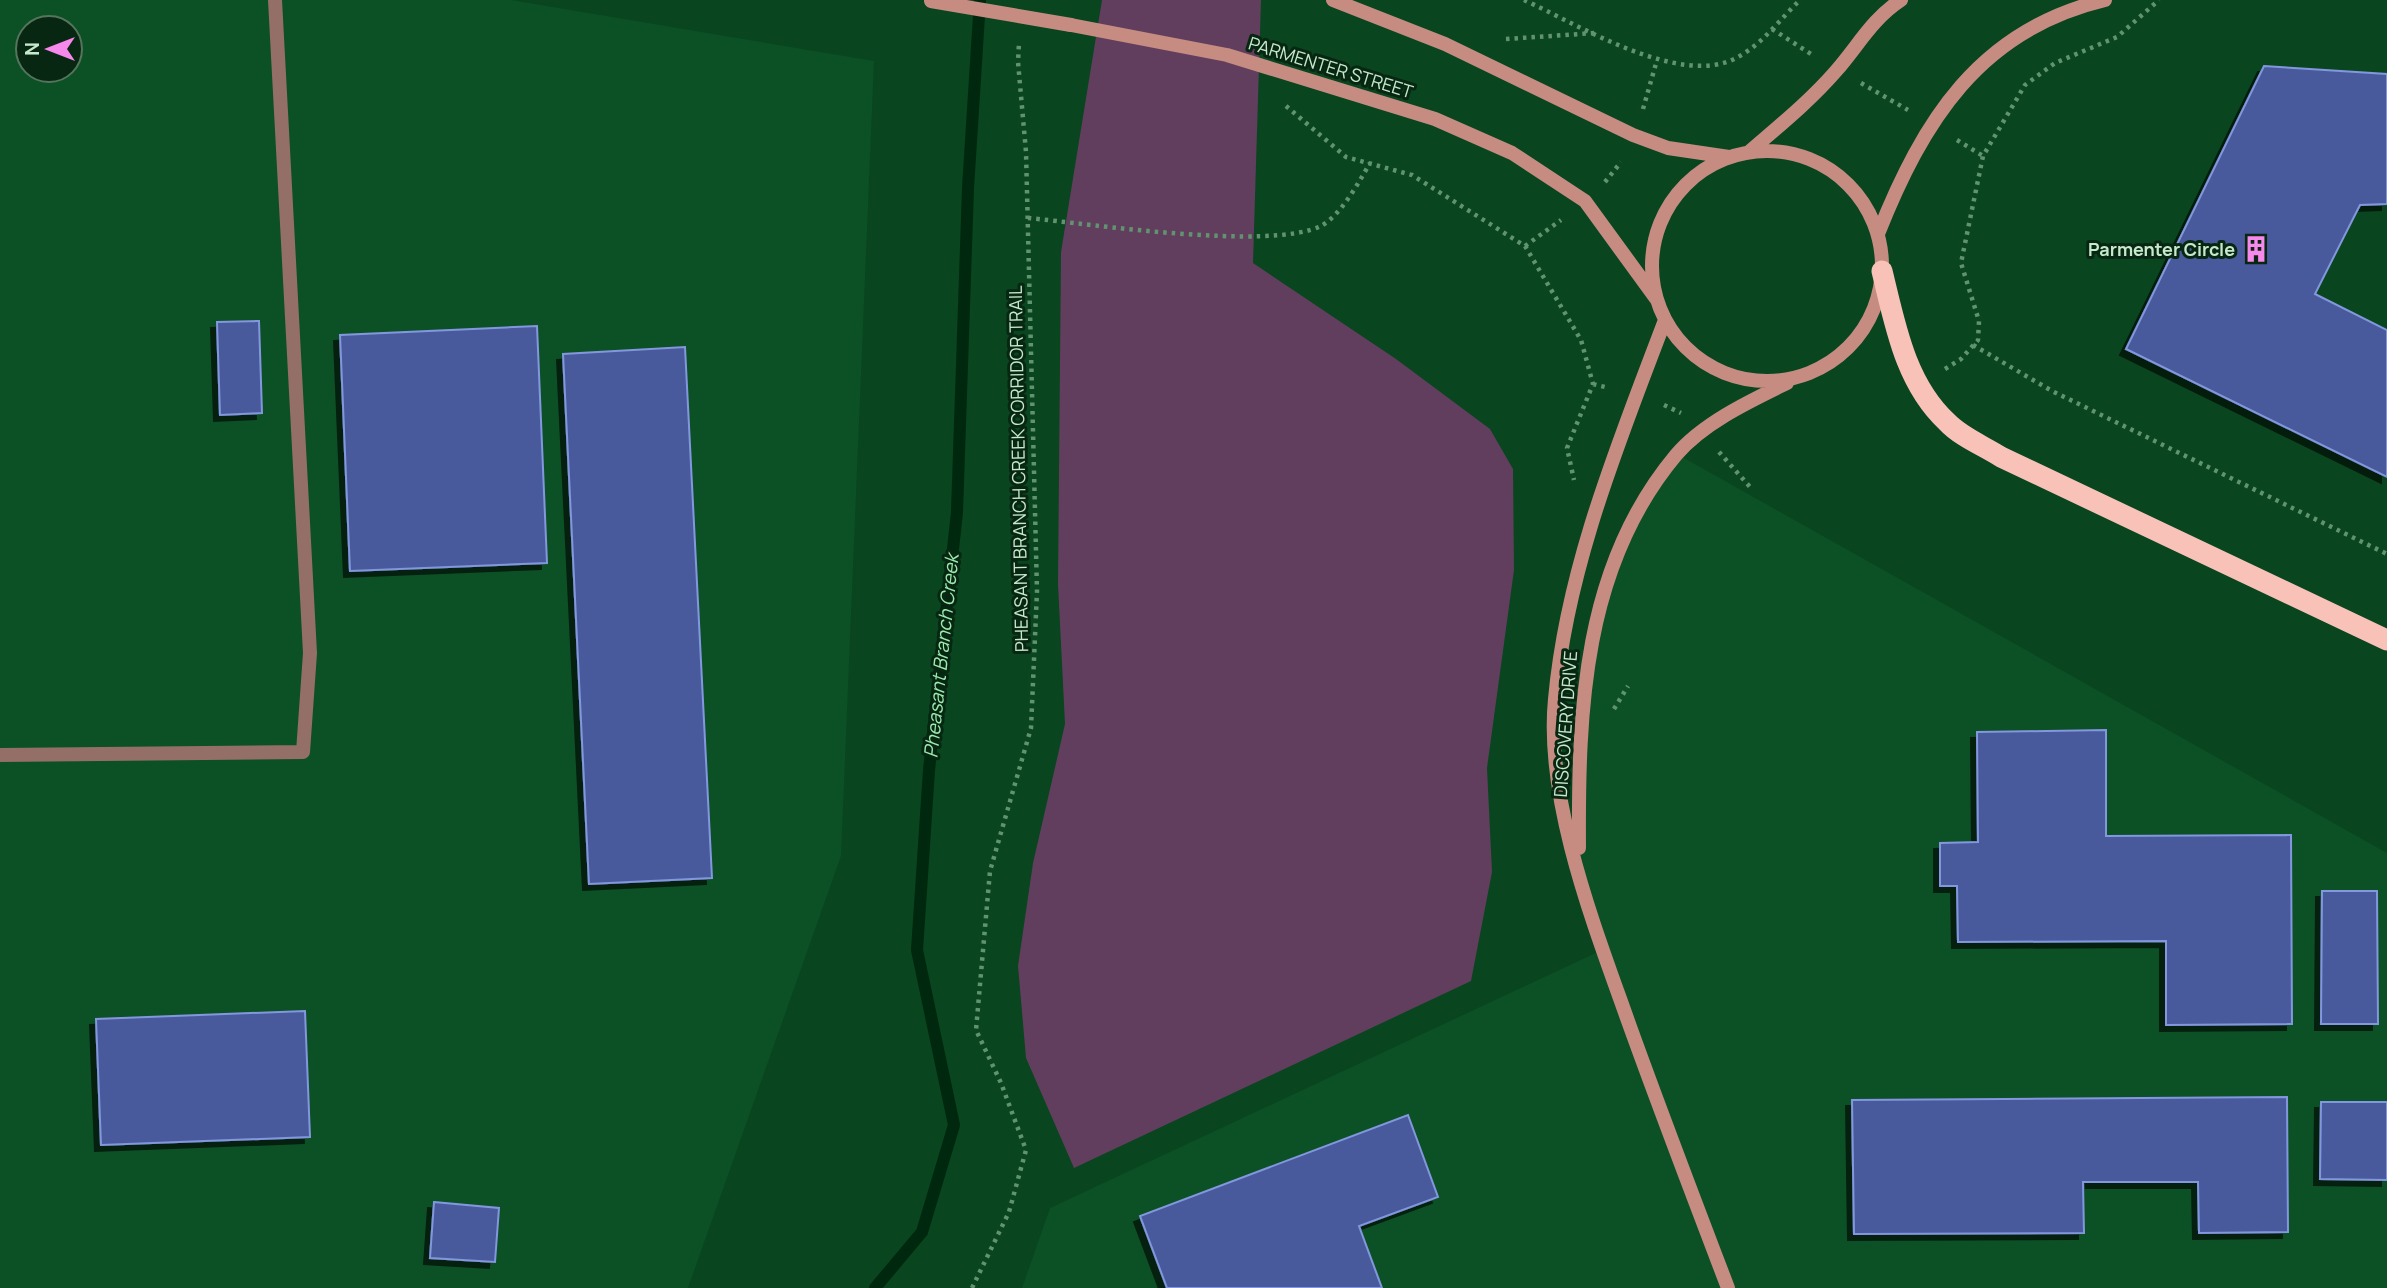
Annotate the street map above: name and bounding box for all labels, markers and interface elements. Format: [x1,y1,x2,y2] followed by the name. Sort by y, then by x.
[14,14,84,84] north arrow
[1246,31,1416,104] street label: PARMENTER STREET
[19,42,45,56] text: N
[2241,234,2271,264] building icon: Parmenter Circle
[2088,237,2235,261] place label: Parmenter Circle
[1003,286,1033,652] street label: PHEASANT BRANCH CREEK CORRIDOR TRAIL
[917,550,965,759] water label: Pheasant Branch Creek
[1548,650,1582,798] street label: DISCOVERY DRIVE

